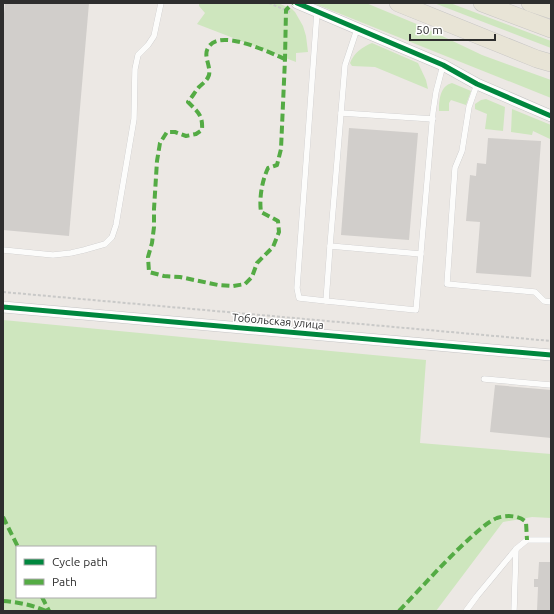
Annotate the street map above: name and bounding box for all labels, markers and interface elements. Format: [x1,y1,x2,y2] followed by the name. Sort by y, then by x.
[410,16,495,42] scale bar
[416,23,443,36] text: 50 m
[232,311,324,331] street label: Тобольская улица
[16,546,156,598] legend
[52,555,108,568] text: Cycle path
[52,575,77,588] text: Path

